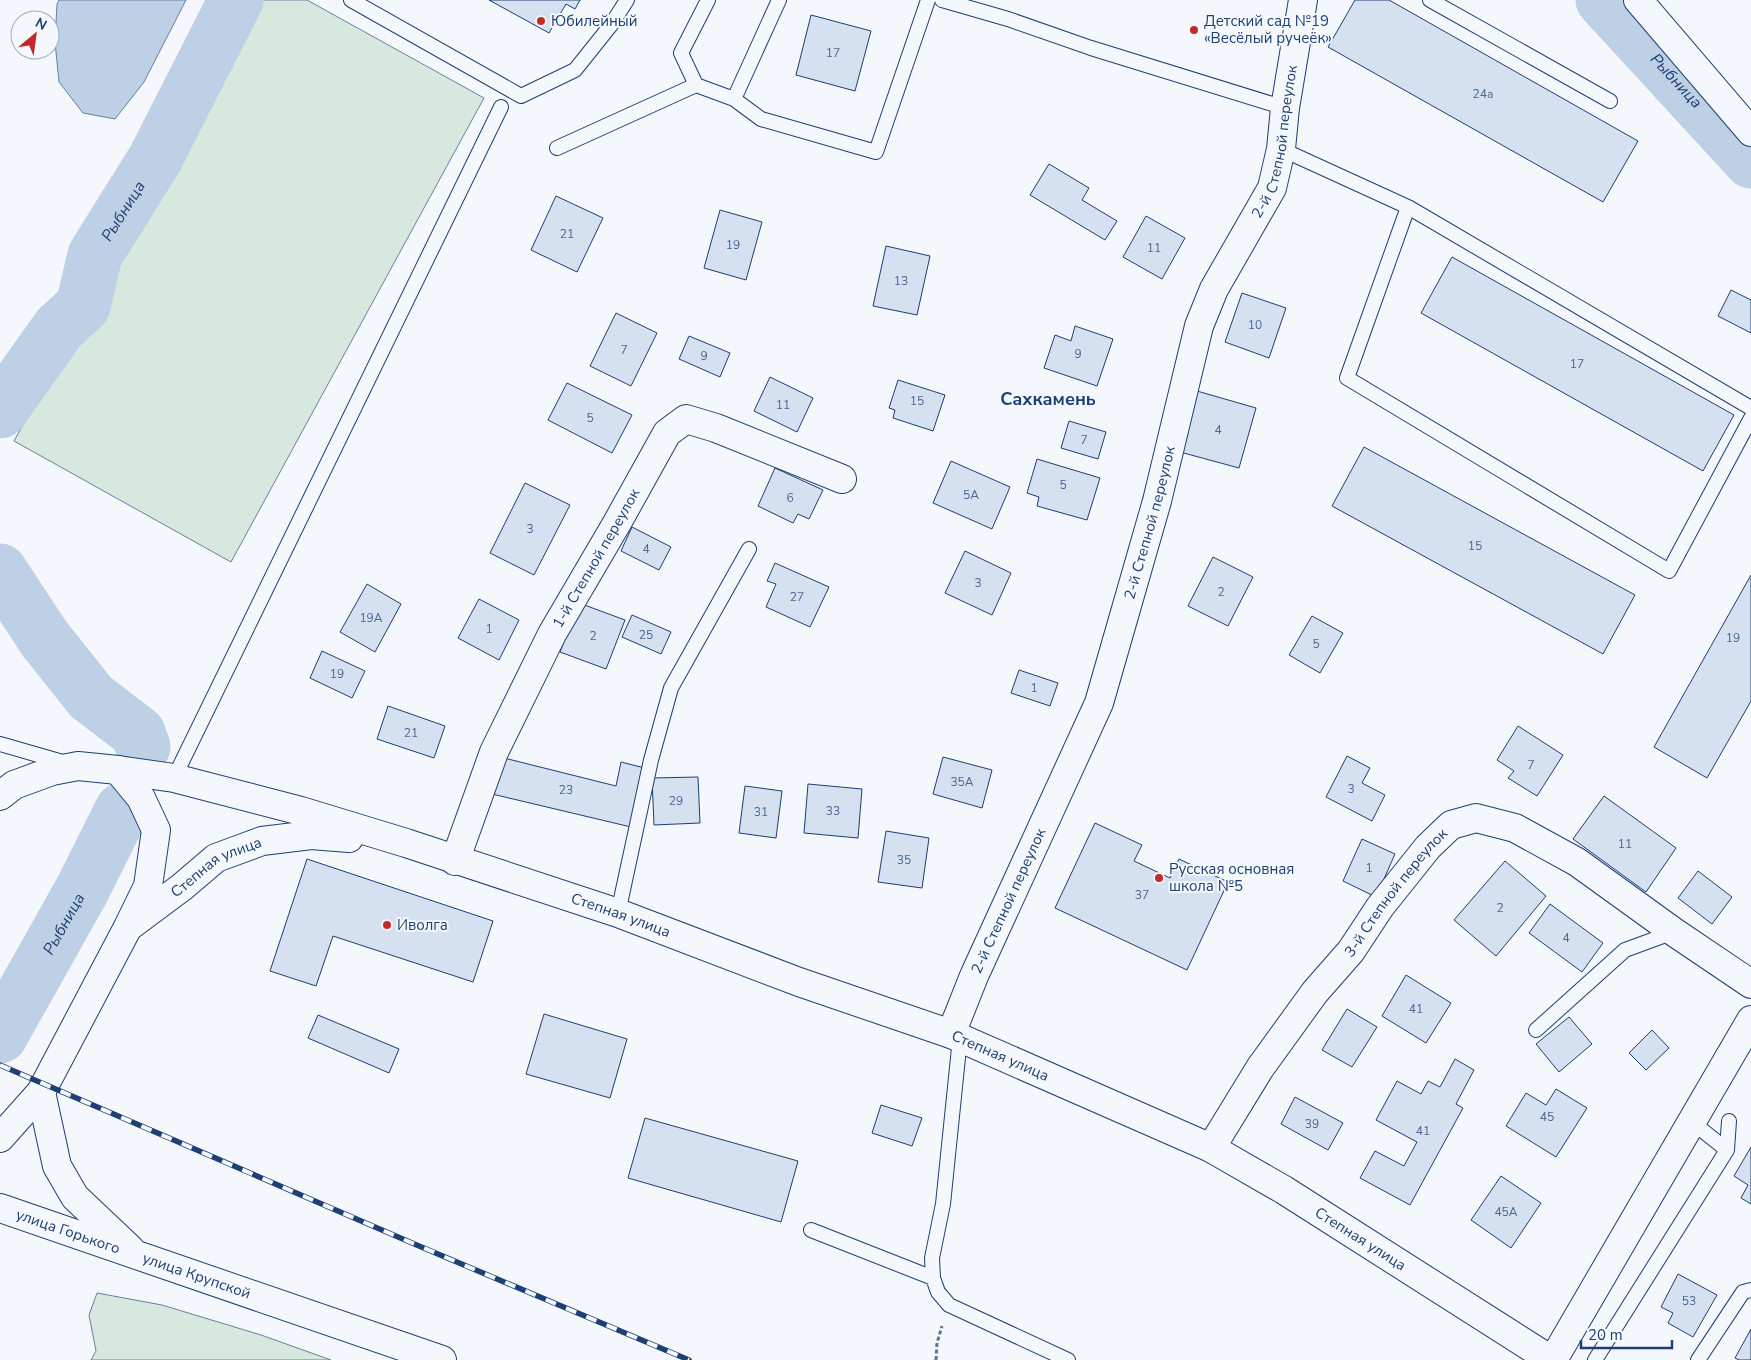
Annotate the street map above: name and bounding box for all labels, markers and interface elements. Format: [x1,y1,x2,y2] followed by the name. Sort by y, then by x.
[10,10,60,60] north arrow
[551,11,637,31] place label: Юбилейный
[1204,11,1332,48] place label: Детский сад №19 «Весёлый ручеёк»
[32,13,50,35] text: N
[535,15,547,27] marker: Юбилейный
[1188,24,1200,36] marker: Детский сад №19 «Весёлый ручеёк»
[826,45,840,61] house number: 17
[1645,49,1707,113] water label: Рыбница
[1247,63,1302,222] street label: 2-й Степной переулок
[1473,86,1493,102] house number: 24а
[96,177,151,246] water label: Рыбница
[560,226,574,242] house number: 21
[726,237,740,253] house number: 19
[1147,240,1161,256] house number: 11
[894,273,908,289] house number: 13
[1248,317,1262,333] house number: 10
[620,342,628,358] house number: 7
[1074,346,1082,362] house number: 9
[700,348,708,364] house number: 9
[1570,356,1584,372] house number: 17
[1000,387,1096,411] district label: Сахкамень
[910,393,924,409] house number: 15
[776,397,790,413] house number: 11
[586,410,594,426] house number: 5
[1214,422,1222,438] house number: 4
[1080,432,1088,448] house number: 7
[1119,444,1180,602] street label: 2-й Степной переулок
[1059,477,1067,493] house number: 5
[548,485,644,631] street label: 1-й Степной переулок
[963,487,979,503] house number: 5А
[786,490,794,506] house number: 6
[526,521,534,537] house number: 3
[1468,538,1482,554] house number: 15
[642,541,650,557] house number: 4
[974,575,982,591] house number: 3
[1217,584,1225,600] house number: 2
[790,589,804,605] house number: 27
[359,610,383,626] house number: 19А
[485,621,493,637] house number: 1
[639,627,653,643] house number: 25
[589,628,597,644] house number: 2
[1726,630,1740,646] house number: 19
[1312,636,1320,652] house number: 5
[330,666,344,682] house number: 19
[1030,680,1038,696] house number: 1
[404,725,418,741] house number: 21
[1527,757,1535,773] house number: 7
[950,774,974,790] house number: 35А
[1347,781,1355,797] house number: 3
[559,782,573,798] house number: 23
[669,793,683,809] house number: 29
[826,803,840,819] house number: 33
[754,804,768,820] house number: 31
[1340,824,1452,961] street label: 3-й Степной переулок
[966,825,1050,977] street label: 2-й Степной переулок
[167,832,264,902] street label: Степная улица
[1618,836,1632,852] house number: 11
[897,852,911,868] house number: 35
[1169,859,1294,896] place label: Русская основная школа №5
[1365,860,1373,876] house number: 1
[1153,872,1165,884] marker: Русская основная школа №5
[1135,887,1149,903] house number: 37
[568,888,673,942] street label: Степная улица
[38,889,90,959] water label: Рыбница
[1496,900,1504,916] house number: 2
[397,915,448,935] place label: Иволга
[381,919,393,931] marker: Иволга
[1562,930,1570,946] house number: 4
[1409,1001,1423,1017] house number: 41
[948,1026,1052,1086] street label: Степная улица
[1540,1109,1554,1125] house number: 45
[1305,1116,1319,1132] house number: 39
[1416,1123,1430,1139] house number: 41
[1311,1202,1410,1275] street label: Степная улица
[13,1204,123,1259] street label: улица Горького
[1494,1204,1518,1220] house number: 45А
[140,1248,253,1303] street label: улица Крупской
[1682,1293,1696,1309] house number: 53
[1581,1318,1672,1350] scale bar
[1588,1325,1623,1345] text: 20 m

